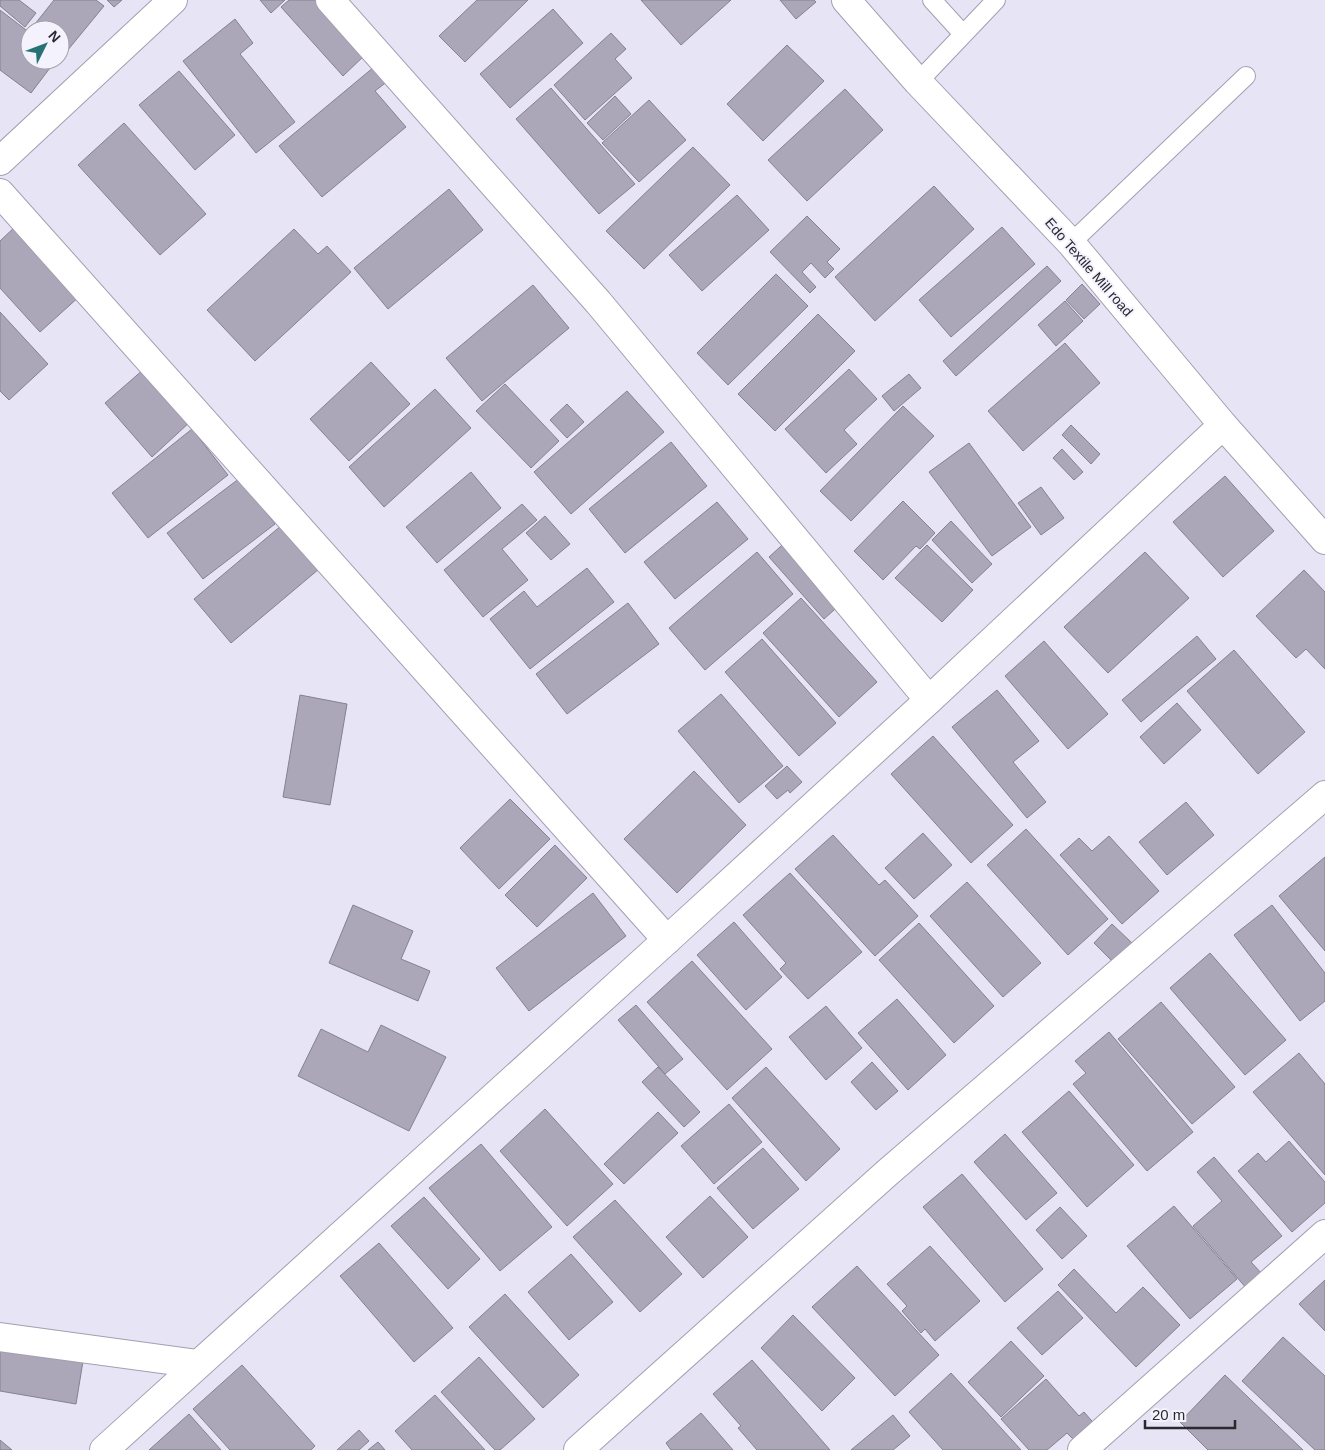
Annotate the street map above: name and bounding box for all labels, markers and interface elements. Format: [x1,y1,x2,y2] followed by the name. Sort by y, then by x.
[20,20,70,70] north arrow
[45,27,64,45] text: N
[1042,215,1136,319] street label: Edo Textile Mill road
[1145,1398,1235,1430] scale bar
[1152,1406,1185,1423] text: 20 m

